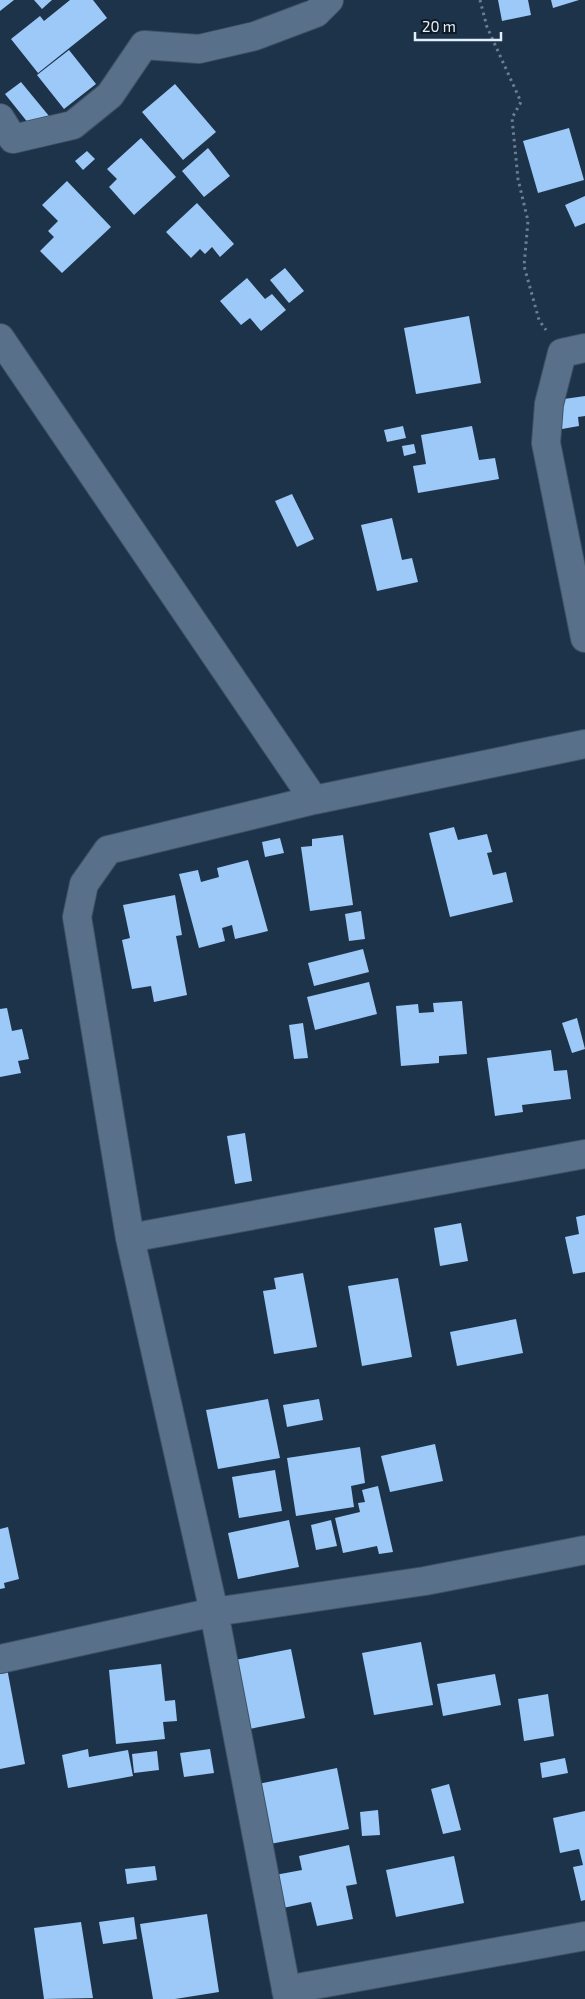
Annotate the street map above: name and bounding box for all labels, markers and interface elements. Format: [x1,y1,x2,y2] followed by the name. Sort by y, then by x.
[415,10,501,42] scale bar
[422,17,456,35] text: 20 m

